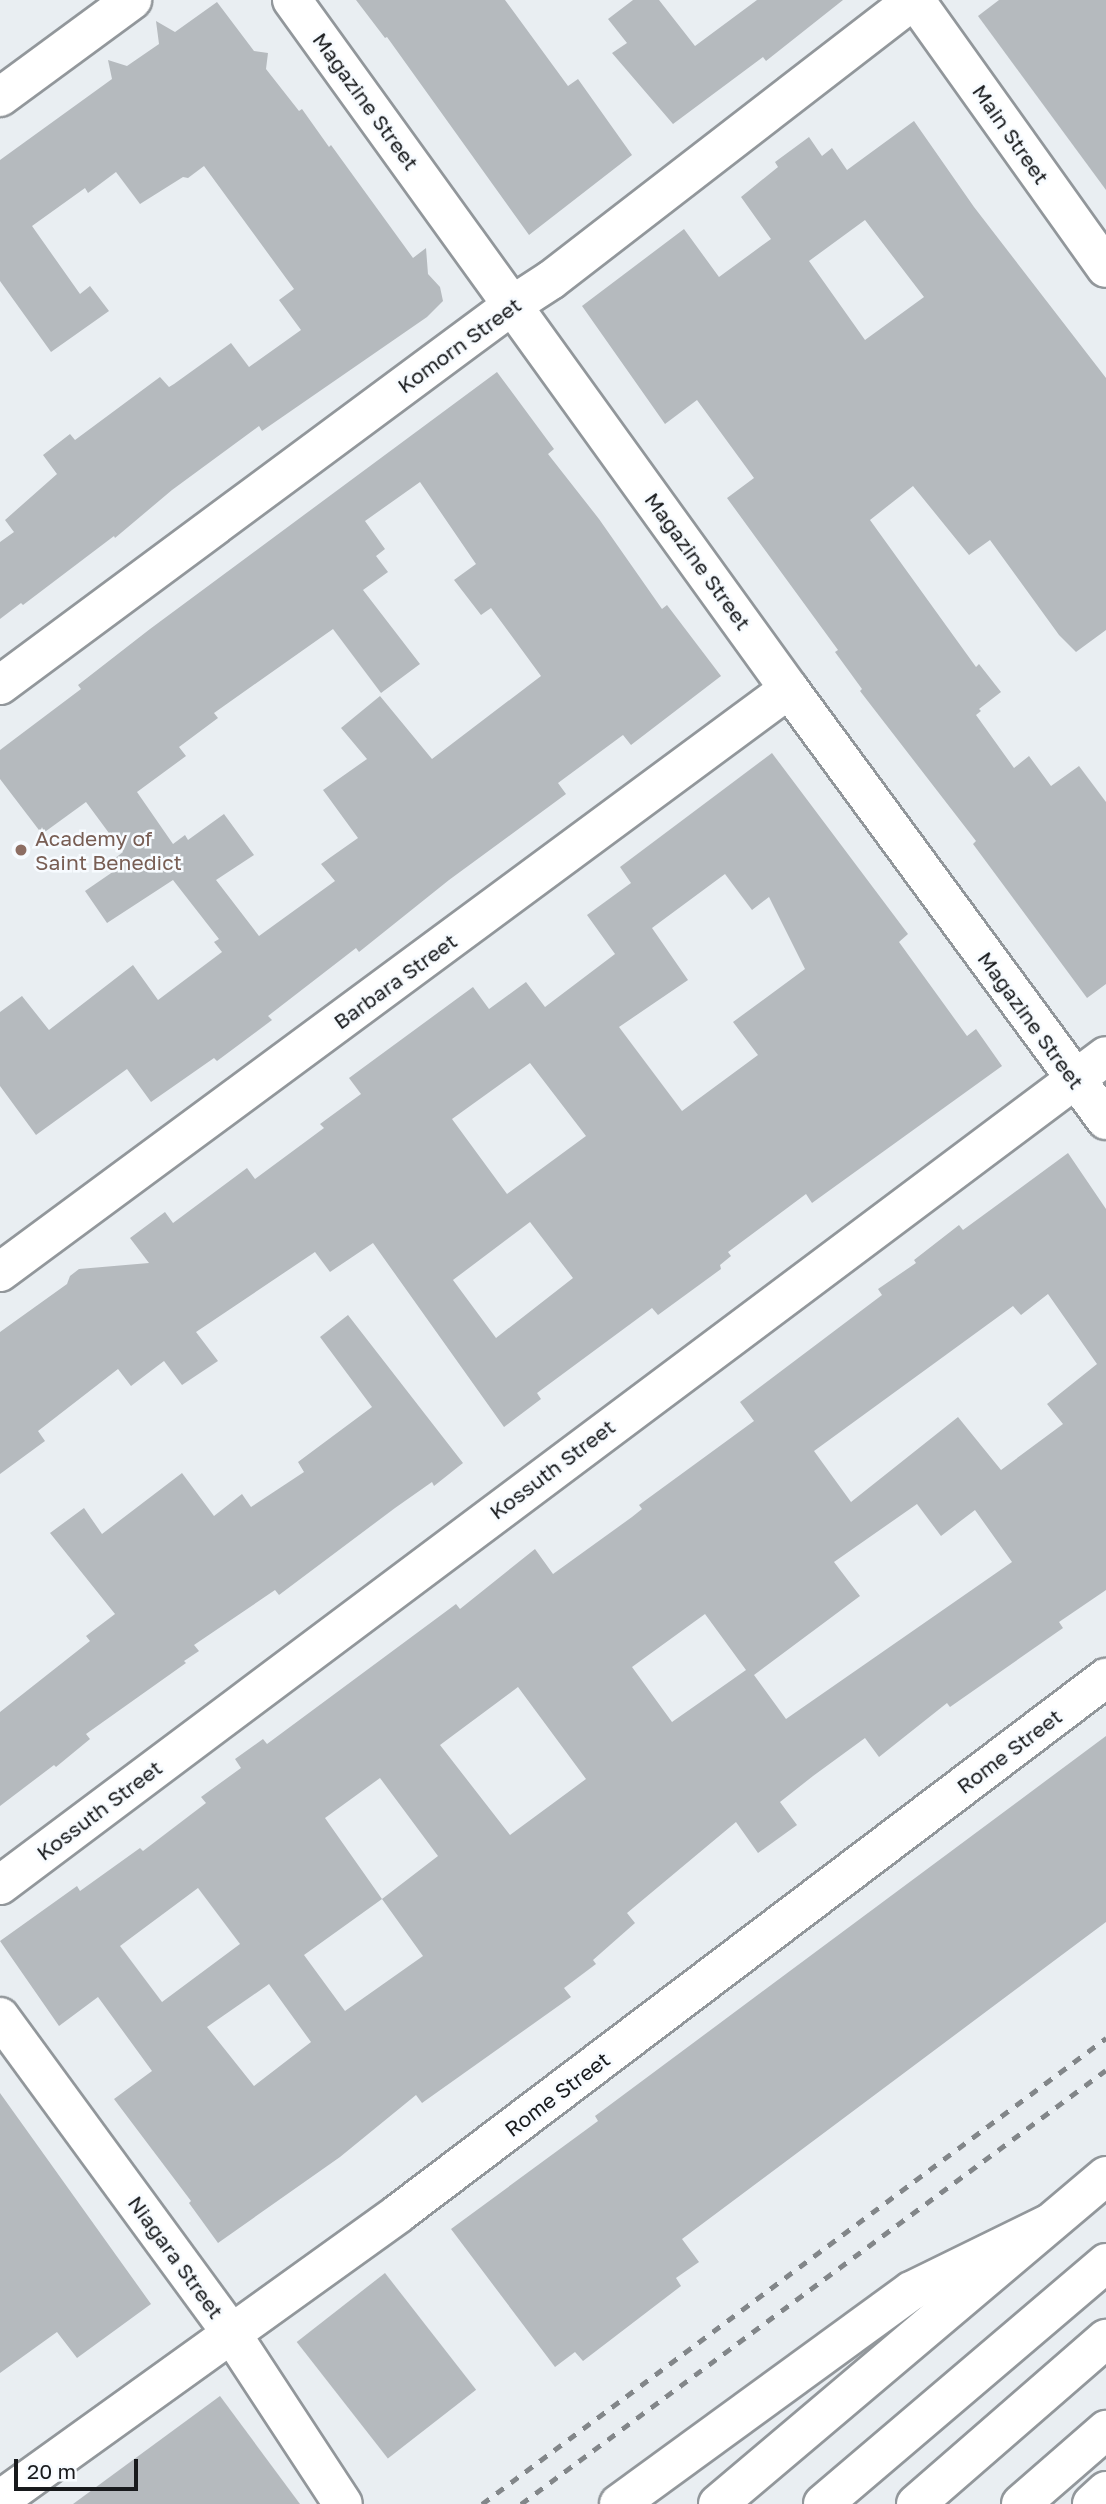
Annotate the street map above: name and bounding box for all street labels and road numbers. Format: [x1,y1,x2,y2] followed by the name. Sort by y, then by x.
[308,27,424,175] street label: Magazine Street
[967,79,1055,189] street label: Main Street
[392,292,526,398] street label: Komorn Street
[640,487,756,635] street label: Magazine Street
[328,928,462,1034] street label: Barbara Street
[973,946,1089,1094] street label: Magazine Street
[484,1414,620,1524] street label: Kossuth Street
[952,1703,1066,1799] street label: Rome Street
[31,1755,167,1865] street label: Kossuth Street
[500,2046,614,2142] street label: Rome Street
[123,2191,229,2323] street label: Niagara Street

